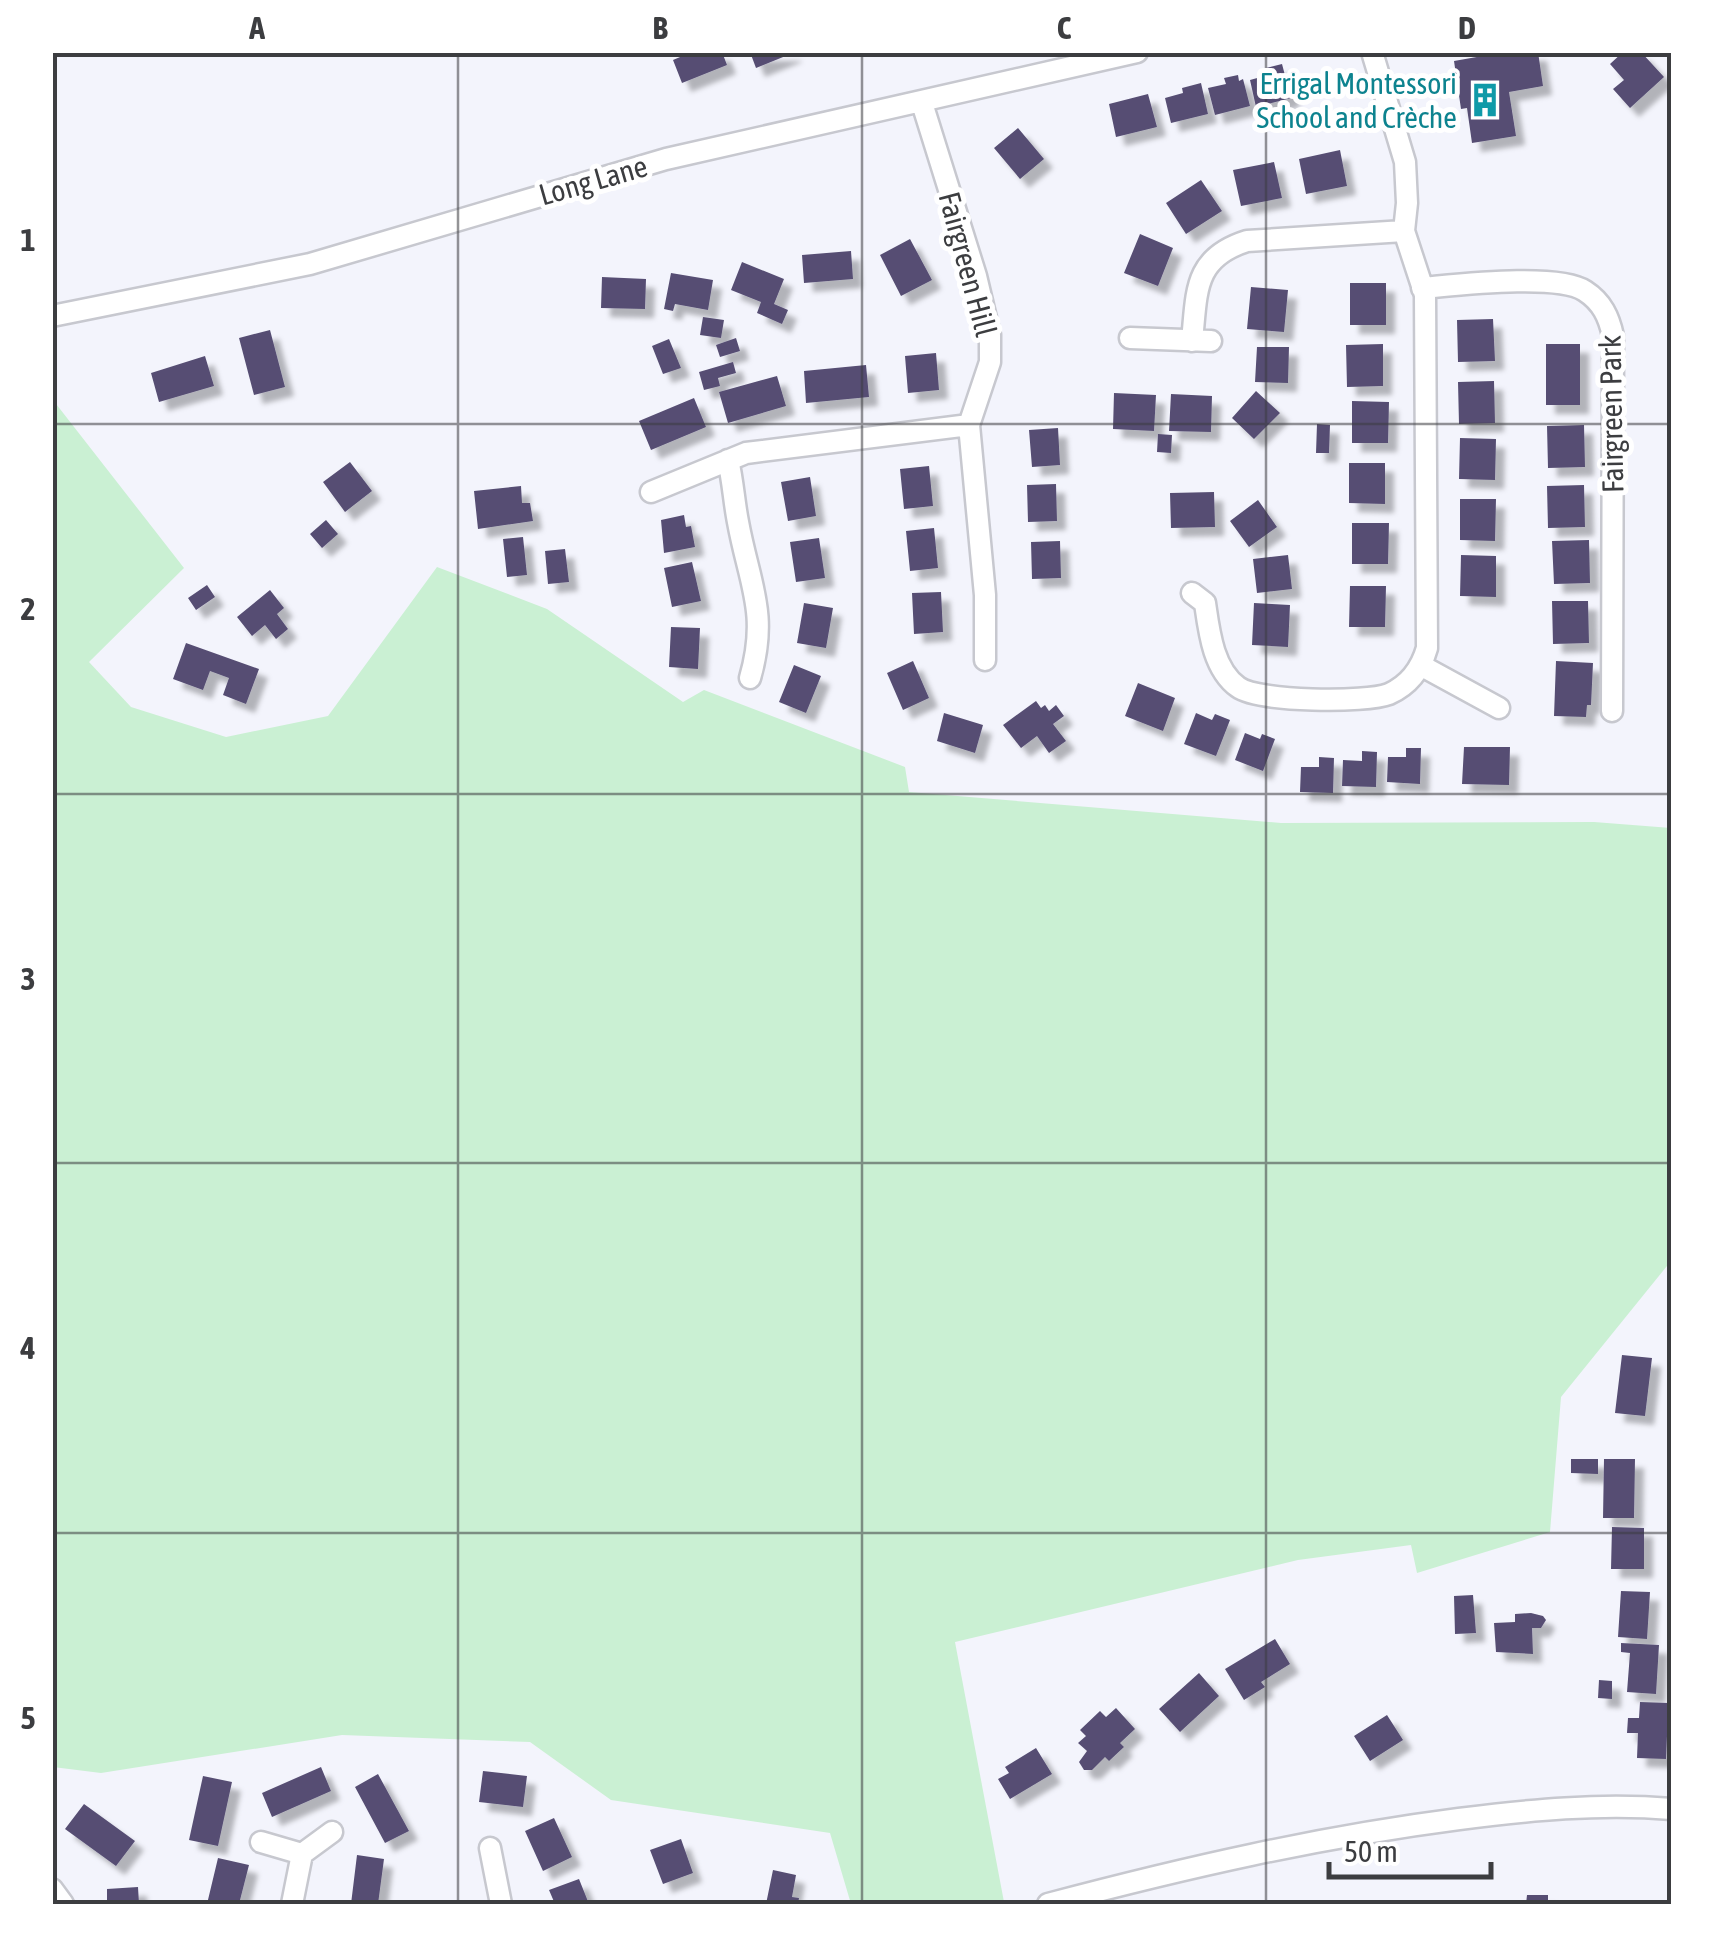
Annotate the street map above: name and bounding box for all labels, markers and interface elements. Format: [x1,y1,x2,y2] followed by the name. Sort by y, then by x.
[248,9,265,46] text: A
[652,9,668,46] text: B
[1057,9,1072,46] text: C
[1458,9,1476,46] text: D
[1257,66,1457,134] place label: Errigal Montessori School and Crèche
[1466,81,1504,119] building icon: Errigal Montessori School and Crèche
[535,148,651,212] street label: Long Lane
[932,188,1004,340] street label: Fairgreen Hill
[20,221,36,258] text: 1
[1593,335,1629,493] street label: Fairgreen Park
[20,590,36,627] text: 2
[20,960,36,997] text: 3
[19,1329,36,1366] text: 4
[20,1699,36,1736] text: 5
[1329,1817,1492,1879] scale bar
[1344,1834,1398,1868] text: 50 m

